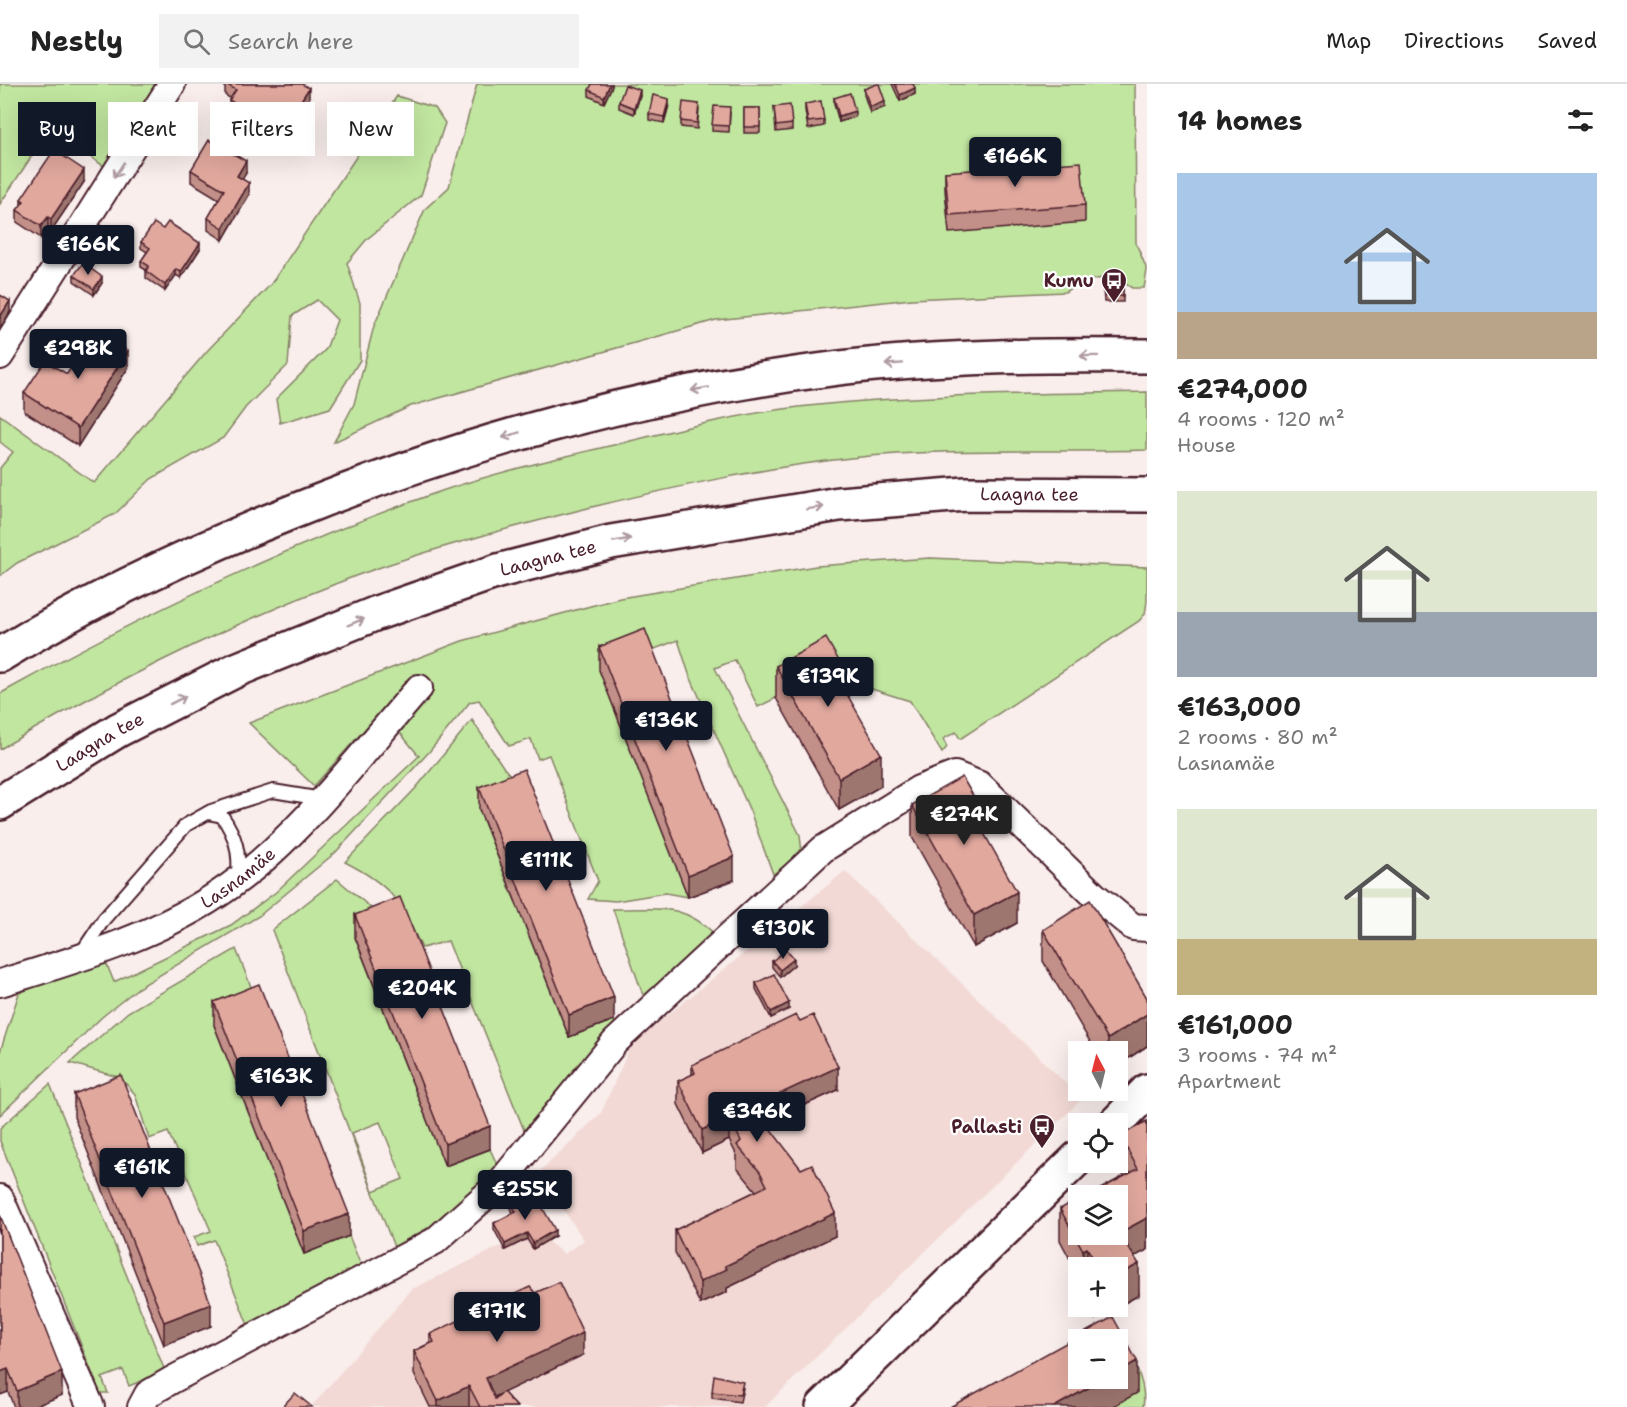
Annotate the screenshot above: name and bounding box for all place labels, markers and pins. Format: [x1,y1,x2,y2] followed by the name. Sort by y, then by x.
[973,137,1057,188] pin: €166K
[46,225,130,276] pin: €166K
[1099,266,1129,304] bus stop icon: Kumu
[1044,269,1094,293] place label: Kumu
[36,329,120,380] pin: €298K
[786,657,870,708] pin: €139K
[624,701,708,752] pin: €136K
[922,795,1006,846] pin: €274K
[504,841,588,892] pin: €111K
[741,909,825,960] pin: €130K
[380,969,464,1020] pin: €204K
[239,1057,323,1108] pin: €163K
[715,1092,799,1143] pin: €346K
[1027,1112,1057,1150] bus stop icon: Pallasti
[951,1115,1022,1139] place label: Pallasti
[100,1148,184,1199] pin: €161K
[483,1170,567,1221] pin: €255K
[455,1292,539,1343] pin: €171K

